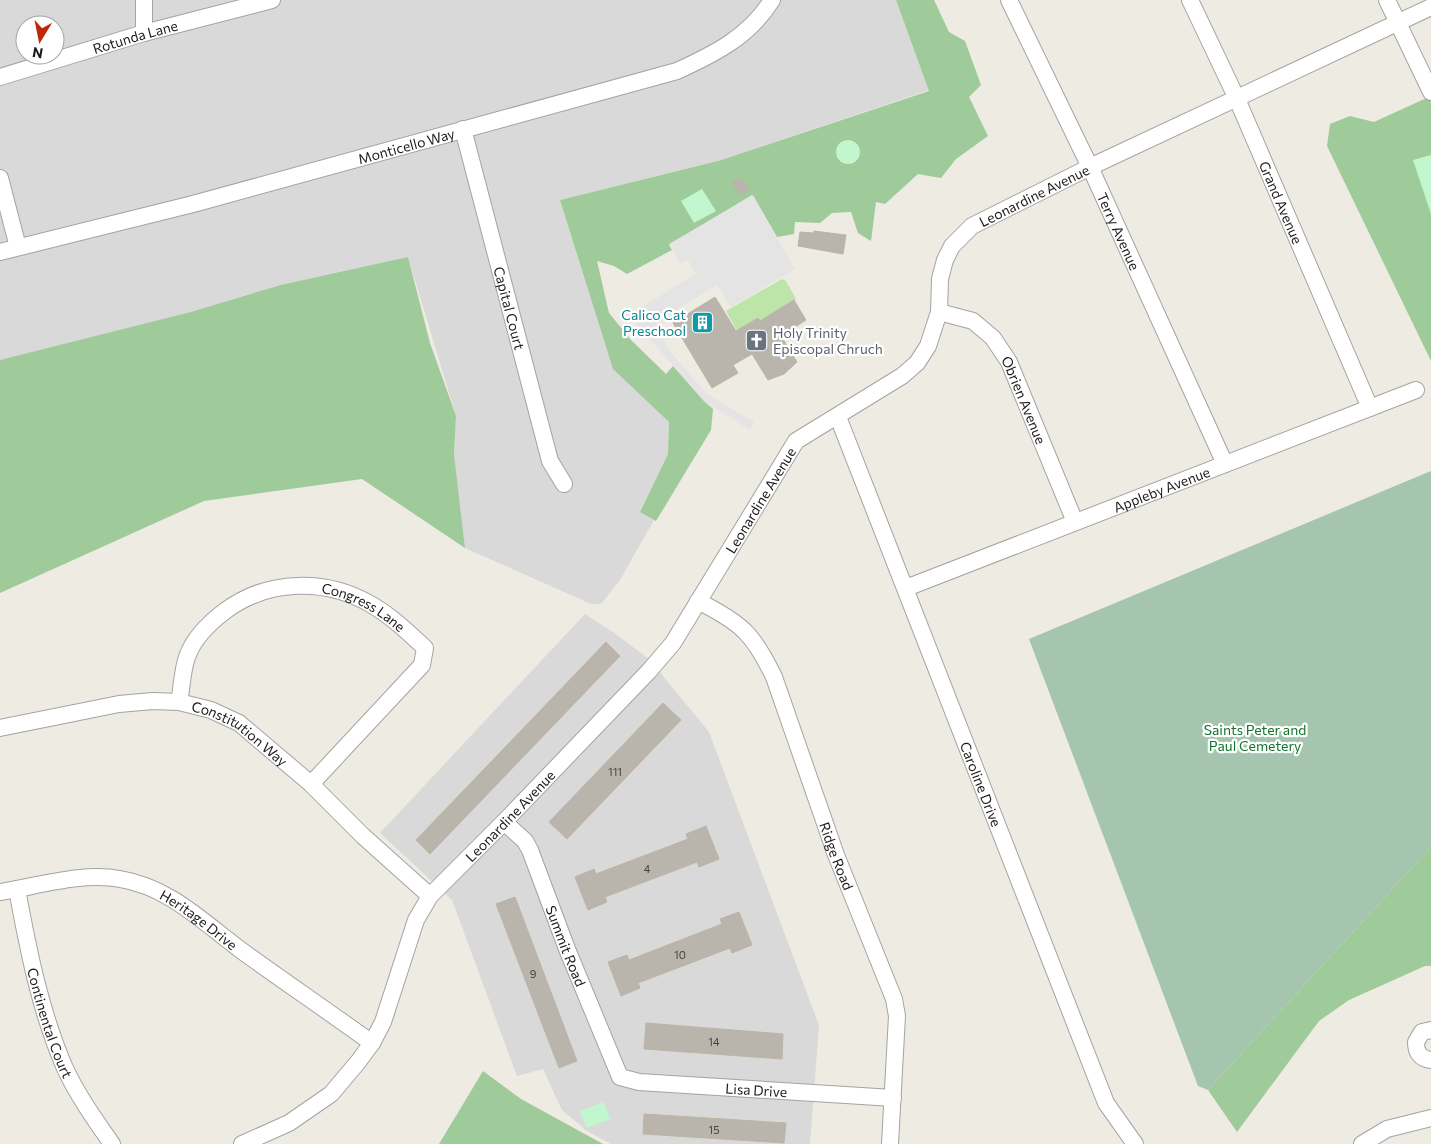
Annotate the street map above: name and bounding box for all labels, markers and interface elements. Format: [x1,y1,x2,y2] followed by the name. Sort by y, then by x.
[15,15,65,65] north arrow
[90,16,179,57] street label: Rotunda Lane
[31,44,44,63] text: N
[356,124,457,167] street label: Monticello Way
[1256,158,1307,246] street label: Grand Avenue
[976,160,1092,230] street label: Leonardine Avenue
[1094,190,1144,272] street label: Terry Avenue
[491,265,529,352] street label: Capital Court
[621,306,686,339] place label: Calico Cat Preschool
[690,310,714,334] building icon: Calico Cat Preschool
[773,324,883,357] place label: Holy Trinity Episcopal Chruch
[745,328,769,352] church icon: Holy Trinity Episcopal Chruch
[999,352,1050,446] street label: Obrien Avenue
[721,444,799,556] street label: Leonardine Avenue
[1111,462,1212,515] street label: Appleby Avenue
[320,579,409,635] street label: Congress Lane
[190,697,291,769] street label: Constitution Way
[1204,721,1306,754] park label: Saints Peter and Paul Cemetery
[957,739,1006,829] street label: Caroline Drive
[608,765,622,778] house number: 111
[461,766,558,865] street label: Leonardine Avenue
[817,820,858,892] street label: Ridge Road
[644,862,651,875] house number: 4
[157,886,241,953] street label: Heritage Drive
[543,903,590,989] street label: Summit Road
[674,948,686,961] house number: 10
[25,966,77,1081] street label: Continental Court
[530,967,537,980] house number: 9
[708,1035,720,1048] house number: 14
[725,1079,788,1100] street label: Lisa Drive
[708,1123,720,1136] house number: 15

